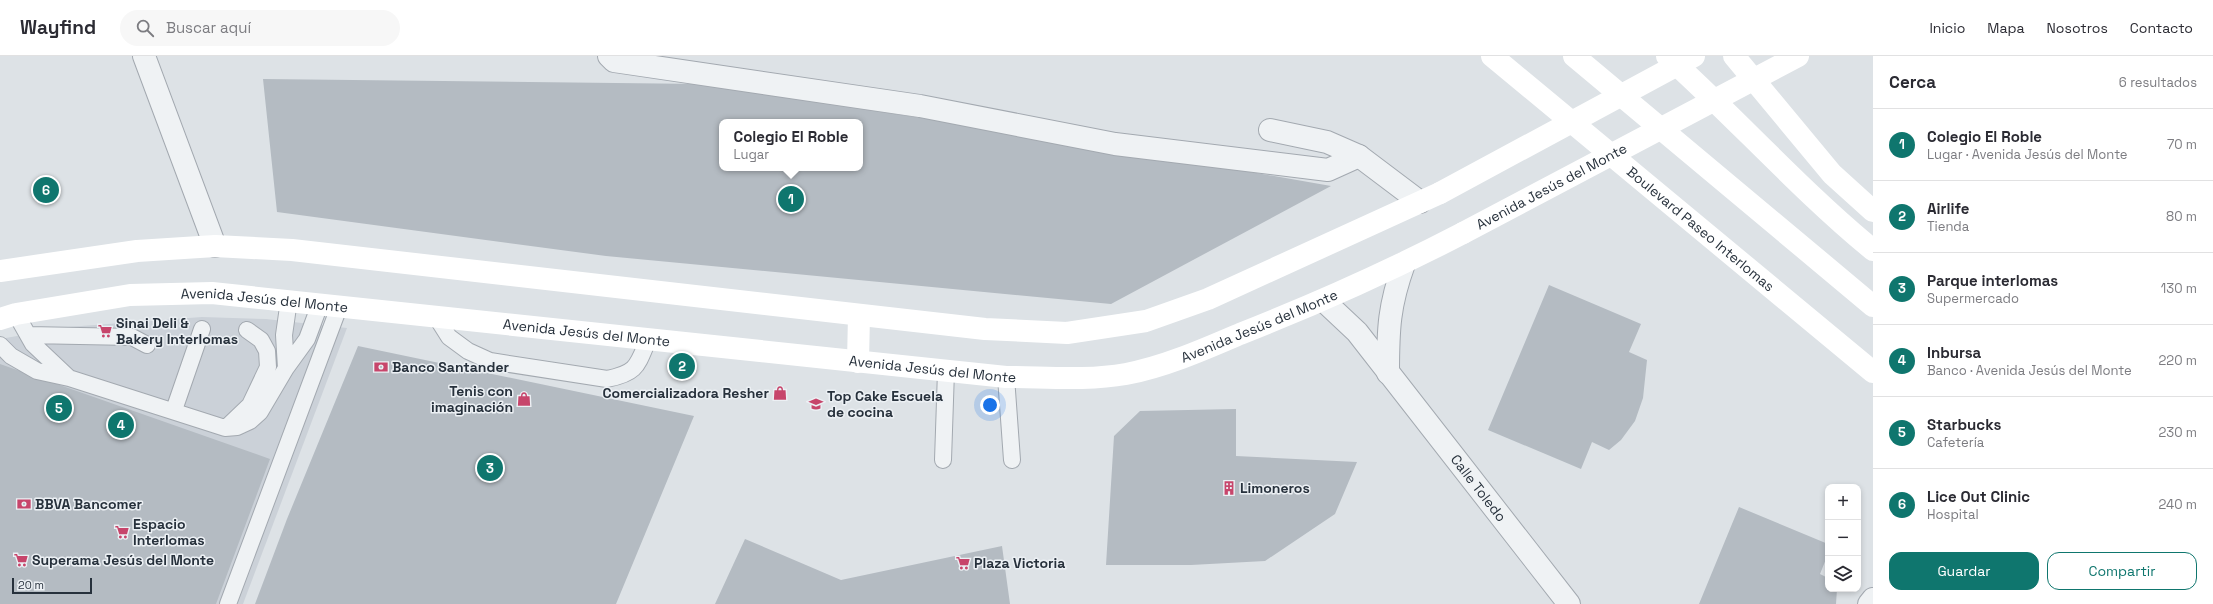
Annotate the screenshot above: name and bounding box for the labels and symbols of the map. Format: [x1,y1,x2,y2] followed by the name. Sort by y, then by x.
[1473,139,1630,234] street label: Avenida Jesús del Monte
[1623,163,1778,295] street label: Boulevard Paseo Interlomas
[33,175,59,205] pin: 6
[778,184,804,214] pin: 1
[180,284,349,316] street label: Avenida Jesús del Monte
[1178,285,1341,366] street label: Avenida Jesús del Monte
[116,314,238,348] place label: Sinai Deli & Bakery Interlomas
[502,315,671,350] street label: Avenida Jesús del Monte
[97,323,113,339] supermarket icon: Sinai Deli & Bakery Interlomas
[669,351,695,381] pin: 2
[848,351,1016,386] street label: Avenida Jesús del Monte
[392,358,509,376] place label: Banco Santander
[373,359,389,375] bank icon: Banco Santander
[431,382,513,416] place label: Tenis con imaginación
[602,384,769,402] place label: Comercializadora Resher
[772,385,788,401] shop icon: Comercializadora Resher
[827,387,943,421] place label: Top Cake Escuela de cocina
[516,391,532,407] shop icon: Tenis con imaginación
[46,393,72,423] pin: 5
[980,395,1000,415] your location
[808,396,824,412] school or university icon: Top Cake Escuela de cocina
[108,410,134,440] pin: 4
[1447,451,1510,525] street label: Calle Toledo
[477,453,503,483] pin: 3
[1240,479,1310,497] place label: Limoneros
[1221,480,1237,496] building icon: Limoneros
[35,495,143,513] place label: BBVA Bancomer
[16,496,32,512] bank icon: BBVA Bancomer
[133,515,205,549] place label: Espacio Interlomas
[114,524,130,540] supermarket icon: Espacio Interlomas
[32,551,214,569] place label: Superama Jesús del Monte
[13,552,29,568] supermarket icon: Superama Jesús del Monte
[974,554,1065,572] place label: Plaza Victoria
[955,555,971,571] supermarket icon: Plaza Victoria
[12,576,92,595] scale bar

